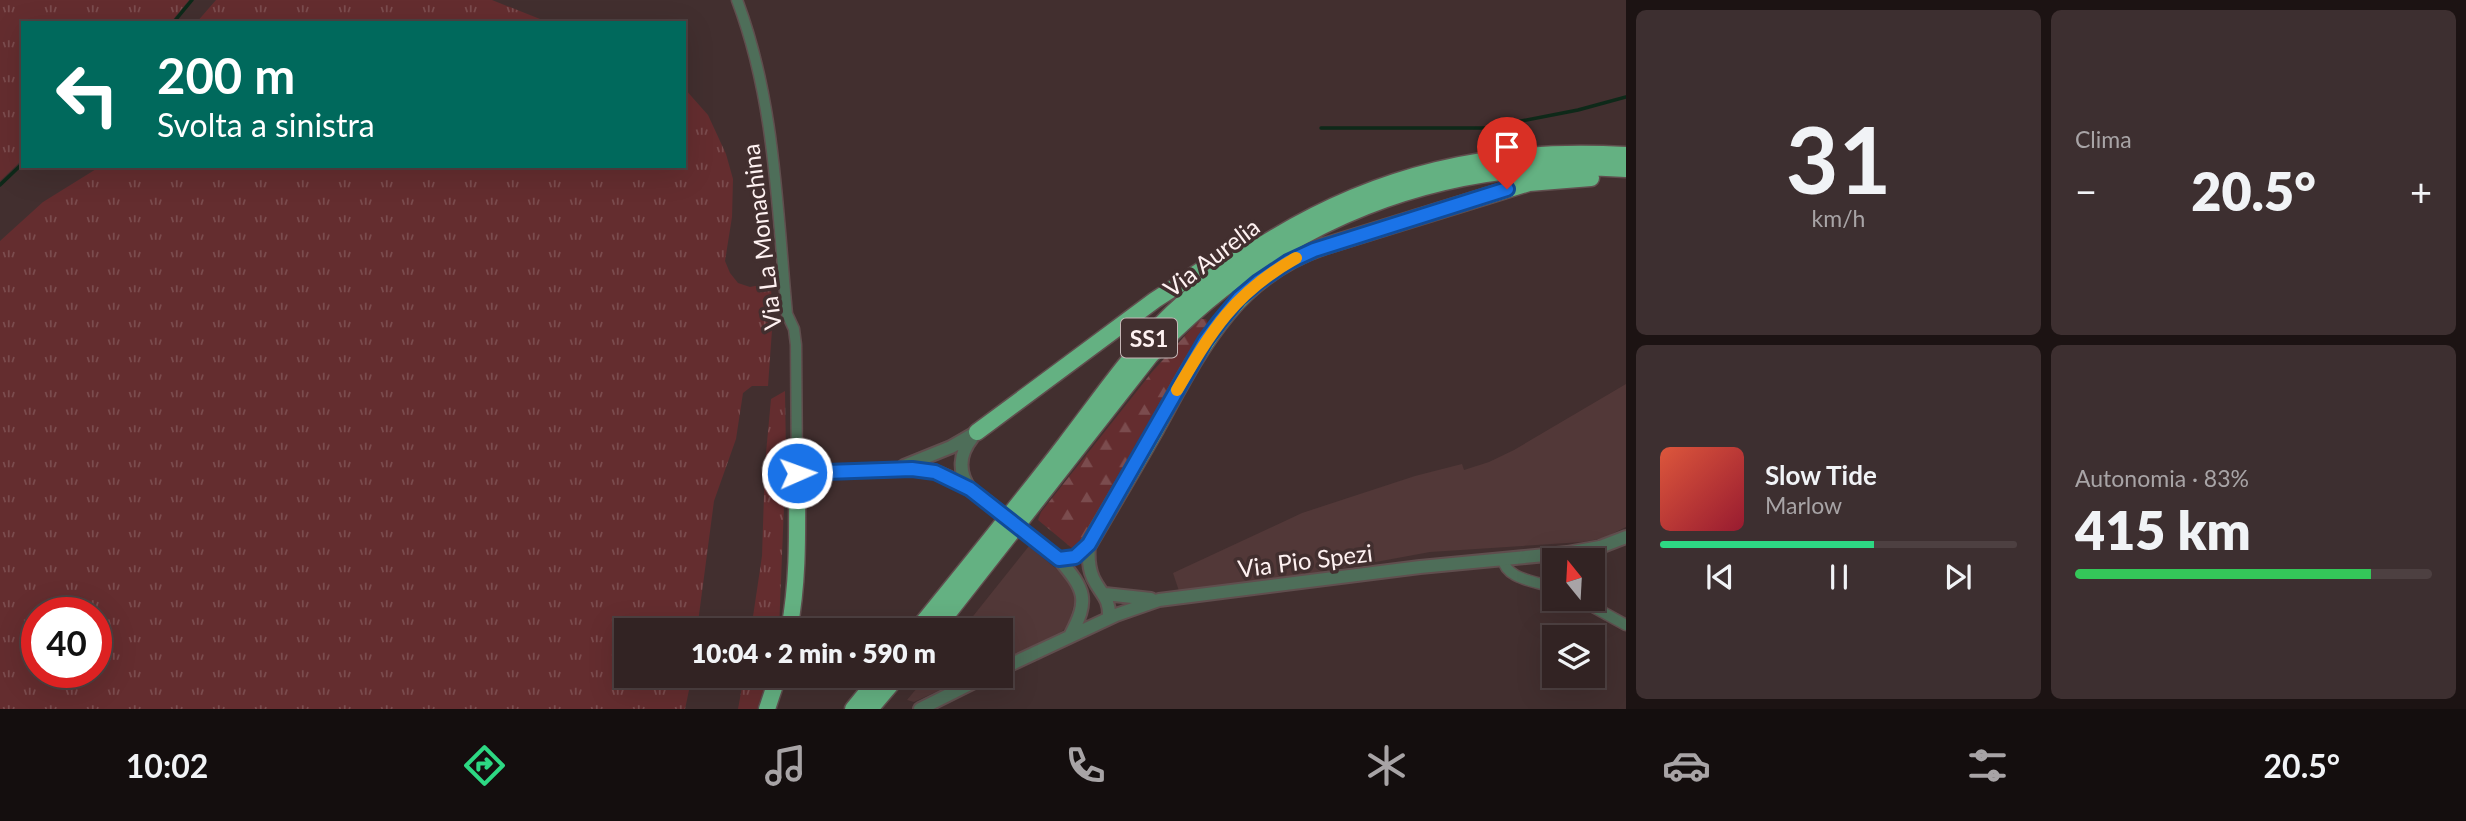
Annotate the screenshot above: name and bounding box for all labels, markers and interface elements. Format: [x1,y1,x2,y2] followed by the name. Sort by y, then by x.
[157,46,295,104] text: 200 m
[42,49,133,140] icon: left
[1786,104,1891,213] text: 31
[157,105,375,144] text: Svolta a sinistra
[1477,117,1537,189] pin
[2075,125,2132,153] text: Clima
[1488,128,1526,166] icon: arrive
[735,142,787,332] street label: Via La Monachina
[2191,160,2316,222] text: 20.5°
[2075,168,2097,214] text: −
[2410,168,2432,214] text: +
[1812,204,1865,232] text: km/h
[1157,211,1265,303] street label: Via Aurelia
[1121,318,1177,358] road number: SS1
[760,436,834,510] position arrow
[1765,459,1877,491] text: Slow Tide
[2075,464,2249,492] text: Autonomia · 83%
[1765,491,1842,519] text: Marlow
[2075,499,2251,561] text: 415 km
[1236,537,1374,583] street label: Via Pio Spezi
[1542,548,1605,611] north arrow
[1542,548,1605,688] map controls
[1701,558,1739,596] icon: previous
[1820,558,1858,596] icon: pause
[1939,558,1977,596] icon: next
[21,597,112,688] speed limit sign: 40
[1542,625,1605,688] button: layers
[691,637,936,669] text: 10:04 · 2 min · 590 m
[460,741,509,790] icon: directions
[761,741,810,790] icon: music
[1061,741,1110,790] icon: phone
[1362,741,1411,790] icon: climate
[1662,741,1711,790] icon: car
[1963,741,2012,790] icon: filters
[126,746,208,785] text: 10:02
[2264,746,2340,785] text: 20.5°

